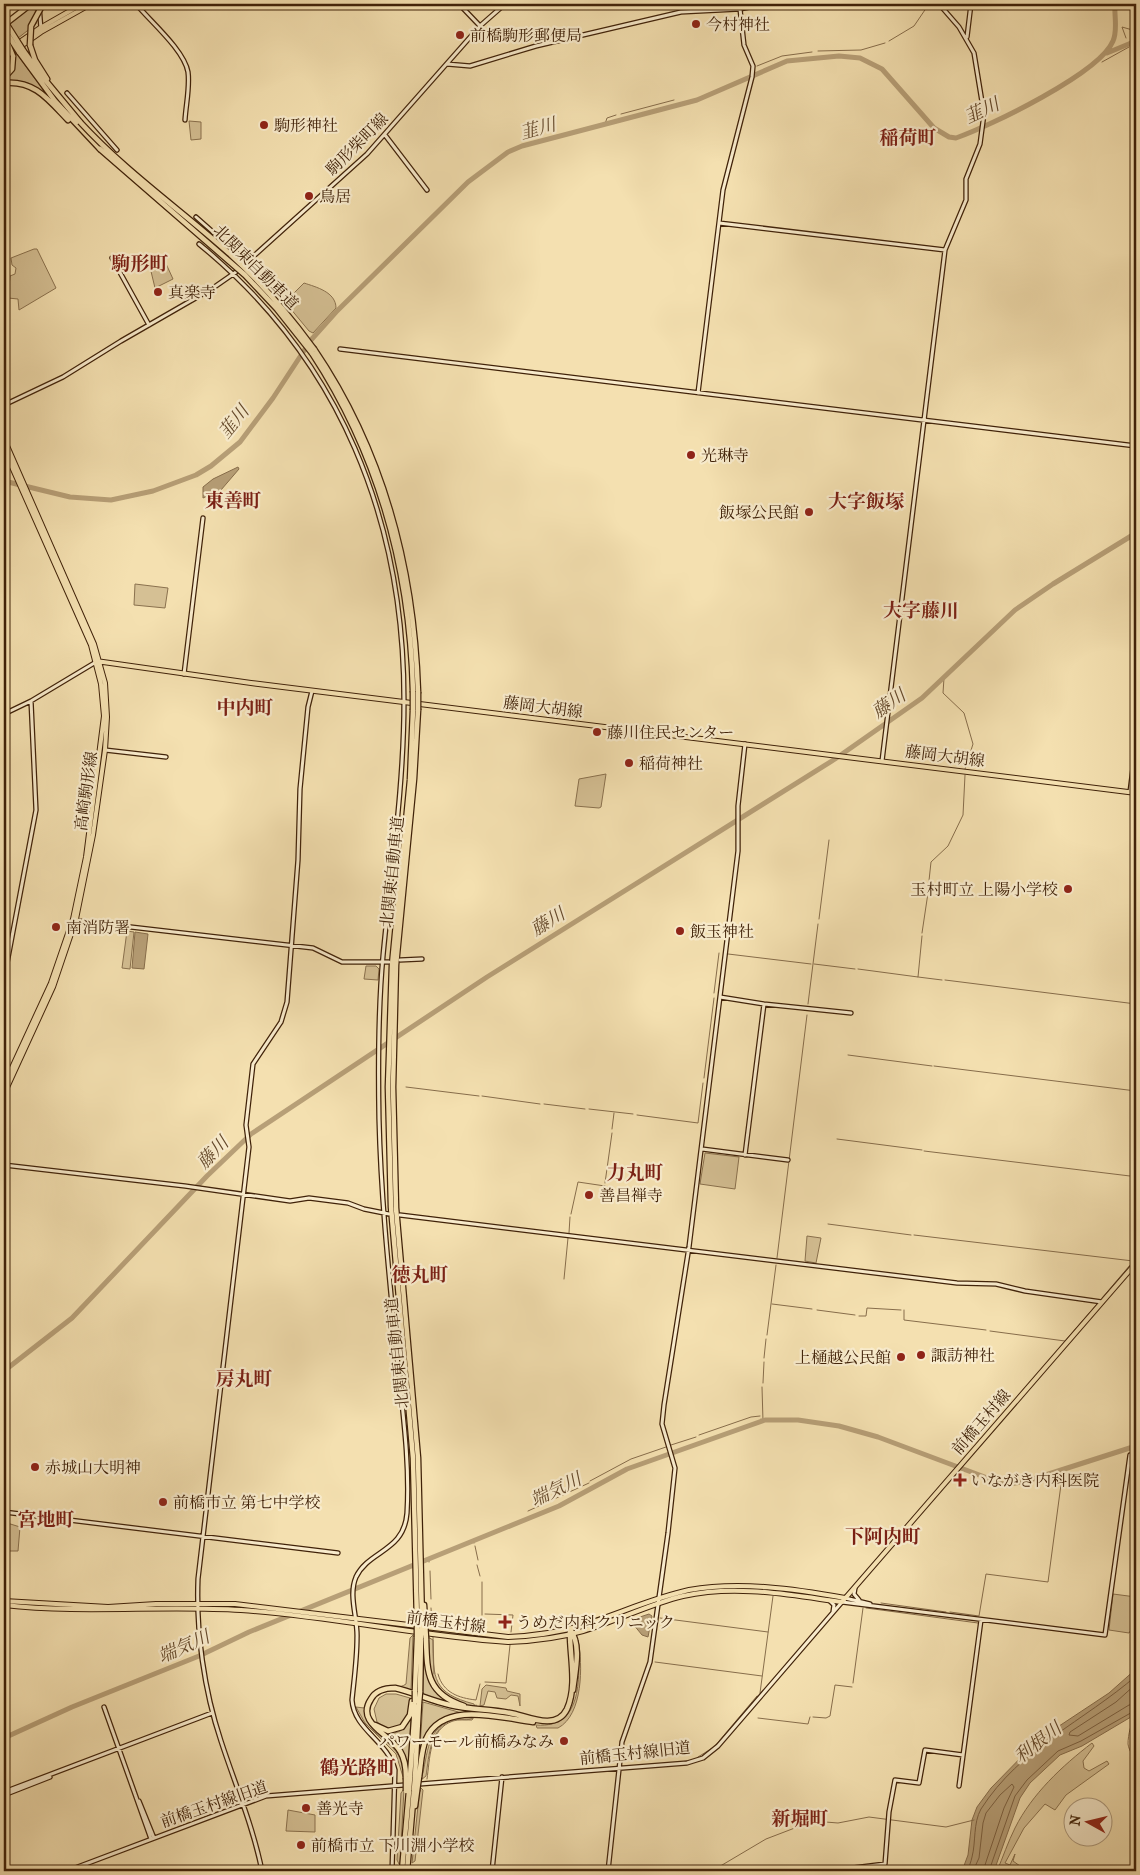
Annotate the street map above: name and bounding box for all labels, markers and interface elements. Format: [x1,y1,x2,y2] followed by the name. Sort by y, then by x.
[706,15,770,34] place label: 今村神社
[690,18,702,30] marker: 今村神社
[470,26,582,45] place label: 前橋駒形郵便局
[454,29,466,41] marker: 前橋駒形郵便局
[961,93,1005,128] water label: 韮川
[322,109,392,179] street label: 駒形柴町線
[518,114,560,144] water label: 韮川
[274,116,338,135] place label: 駒形神社
[258,119,270,131] marker: 駒形神社
[879,127,937,149] district label: 稲荷町
[319,187,351,206] place label: 鳥居
[303,190,315,202] marker: 鳥居
[210,221,302,313] street label: 北関東自動車道
[111,253,169,275] district label: 駒形町
[168,283,216,302] place label: 真楽寺
[152,286,164,298] marker: 真楽寺
[215,400,255,443] water label: 韮川
[701,446,749,465] place label: 光琳寺
[685,449,697,461] marker: 光琳寺
[204,490,262,512] district label: 東善町
[828,491,904,513] district label: 大字飯塚
[719,503,799,522] place label: 飯塚公民館
[803,506,815,518] marker: 飯塚公民館
[883,600,959,622] district label: 大字藤川
[868,684,911,723] water label: 藤川
[502,693,584,721] street label: 藤岡大胡線
[216,697,274,719] district label: 中内町
[607,723,734,742] place label: 藤川住民センター
[591,726,603,738] marker: 藤川住民センター
[904,742,986,770] street label: 藤岡大胡線
[71,750,101,832] street label: 高崎駒形線
[639,754,703,773] place label: 稲荷神社
[623,757,635,769] marker: 稲荷神社
[377,815,407,929] street label: 北関東自動車道
[911,880,1058,899] place label: 玉村町立 上陽小学校
[1062,883,1074,895] marker: 玉村町立 上陽小学校
[527,902,571,940] water label: 藤川
[66,918,130,937] place label: 南消防署
[50,921,62,933] marker: 南消防署
[690,922,754,941] place label: 飯玉神社
[674,925,686,937] marker: 飯玉神社
[193,1131,234,1173] water label: 藤川
[606,1162,664,1184] district label: 力丸町
[599,1186,663,1205] place label: 善昌禅寺
[583,1189,595,1201] marker: 善昌禅寺
[391,1264,449,1286] district label: 徳丸町
[382,1296,412,1410] street label: 北関東自動車道
[931,1346,995,1365] place label: 諏訪神社
[795,1348,891,1367] place label: 上樋越公民館
[915,1349,927,1361] marker: 諏訪神社
[895,1351,907,1363] marker: 上樋越公民館
[215,1368,273,1390] district label: 房丸町
[948,1386,1014,1458] street label: 前橋玉村線
[45,1458,141,1477] place label: 赤城山大明神
[29,1461,41,1473] marker: 赤城山大明神
[527,1468,587,1511] water label: 端気川
[971,1471,1099,1490] place label: いながき内科医院
[953,1473,967,1487] marker: いながき内科医院
[173,1493,320,1512] place label: 前橋市立 第七中学校
[157,1496,169,1508] marker: 前橋市立 第七中学校
[17,1509,75,1531] district label: 宮地町
[845,1526,921,1548] district label: 下阿内町
[405,1608,487,1636] street label: 前橋玉村線
[516,1613,675,1632] place label: うめだ内科クリニック
[498,1615,512,1629] marker: うめだ内科クリニック
[155,1626,215,1668] water label: 端気川
[1010,1717,1067,1768] water label: 利根川
[379,1732,554,1751] place label: パワーモール前橋みなみ
[558,1735,570,1747] marker: パワーモール前橋みなみ
[578,1738,692,1768] street label: 前橋玉村線旧道
[320,1757,396,1779] district label: 鶴光路町
[158,1777,270,1831] street label: 前橋玉村線旧道
[1062,1798,1112,1848] north arrow
[316,1799,364,1818] place label: 善光寺
[300,1802,312,1814] marker: 善光寺
[771,1808,829,1830] district label: 新堀町
[1066,1813,1085,1827] text: N
[311,1836,474,1855] place label: 前橋市立 下川淵小学校
[295,1839,307,1851] marker: 前橋市立 下川淵小学校

